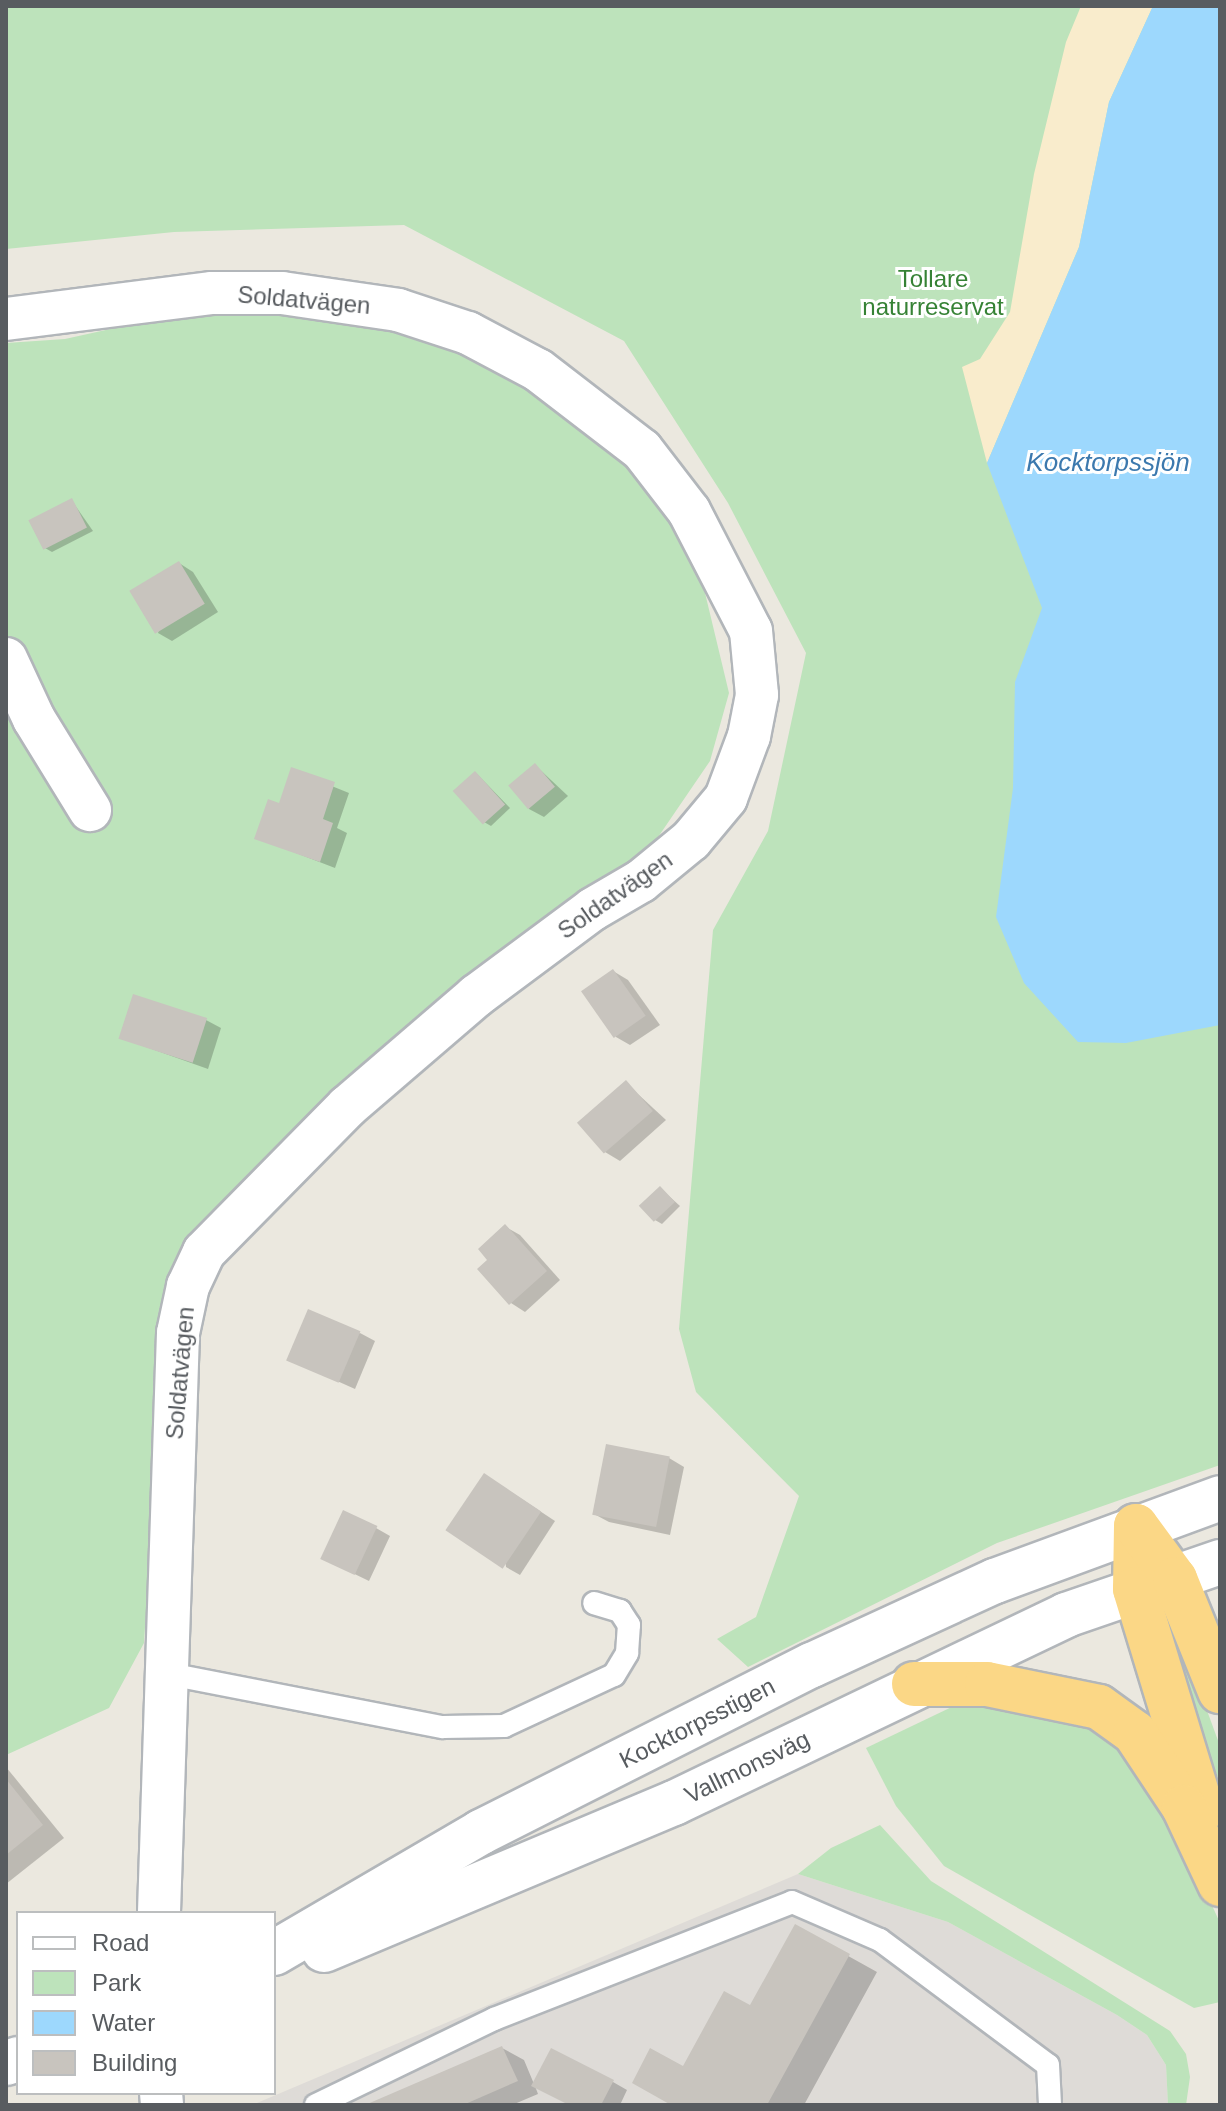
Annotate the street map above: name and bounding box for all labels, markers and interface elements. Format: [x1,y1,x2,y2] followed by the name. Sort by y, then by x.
[862,265,1004,321] park label: Tollare naturreservat
[236,280,372,320] street label: Soldatvägen
[1026,447,1190,479] water label: Kocktorpssjön
[552,845,678,945] street label: Soldatvägen
[160,1305,200,1441] street label: Soldatvägen
[614,1671,780,1775] street label: Kocktorpsstigen
[680,1724,814,1810] street label: Vallmonsväg
[16,1911,276,2095] legend
[92,1929,149,1956] text: Road
[92,1969,141,1996] text: Park
[92,2009,155,2036] text: Water
[92,2049,177,2076] text: Building

